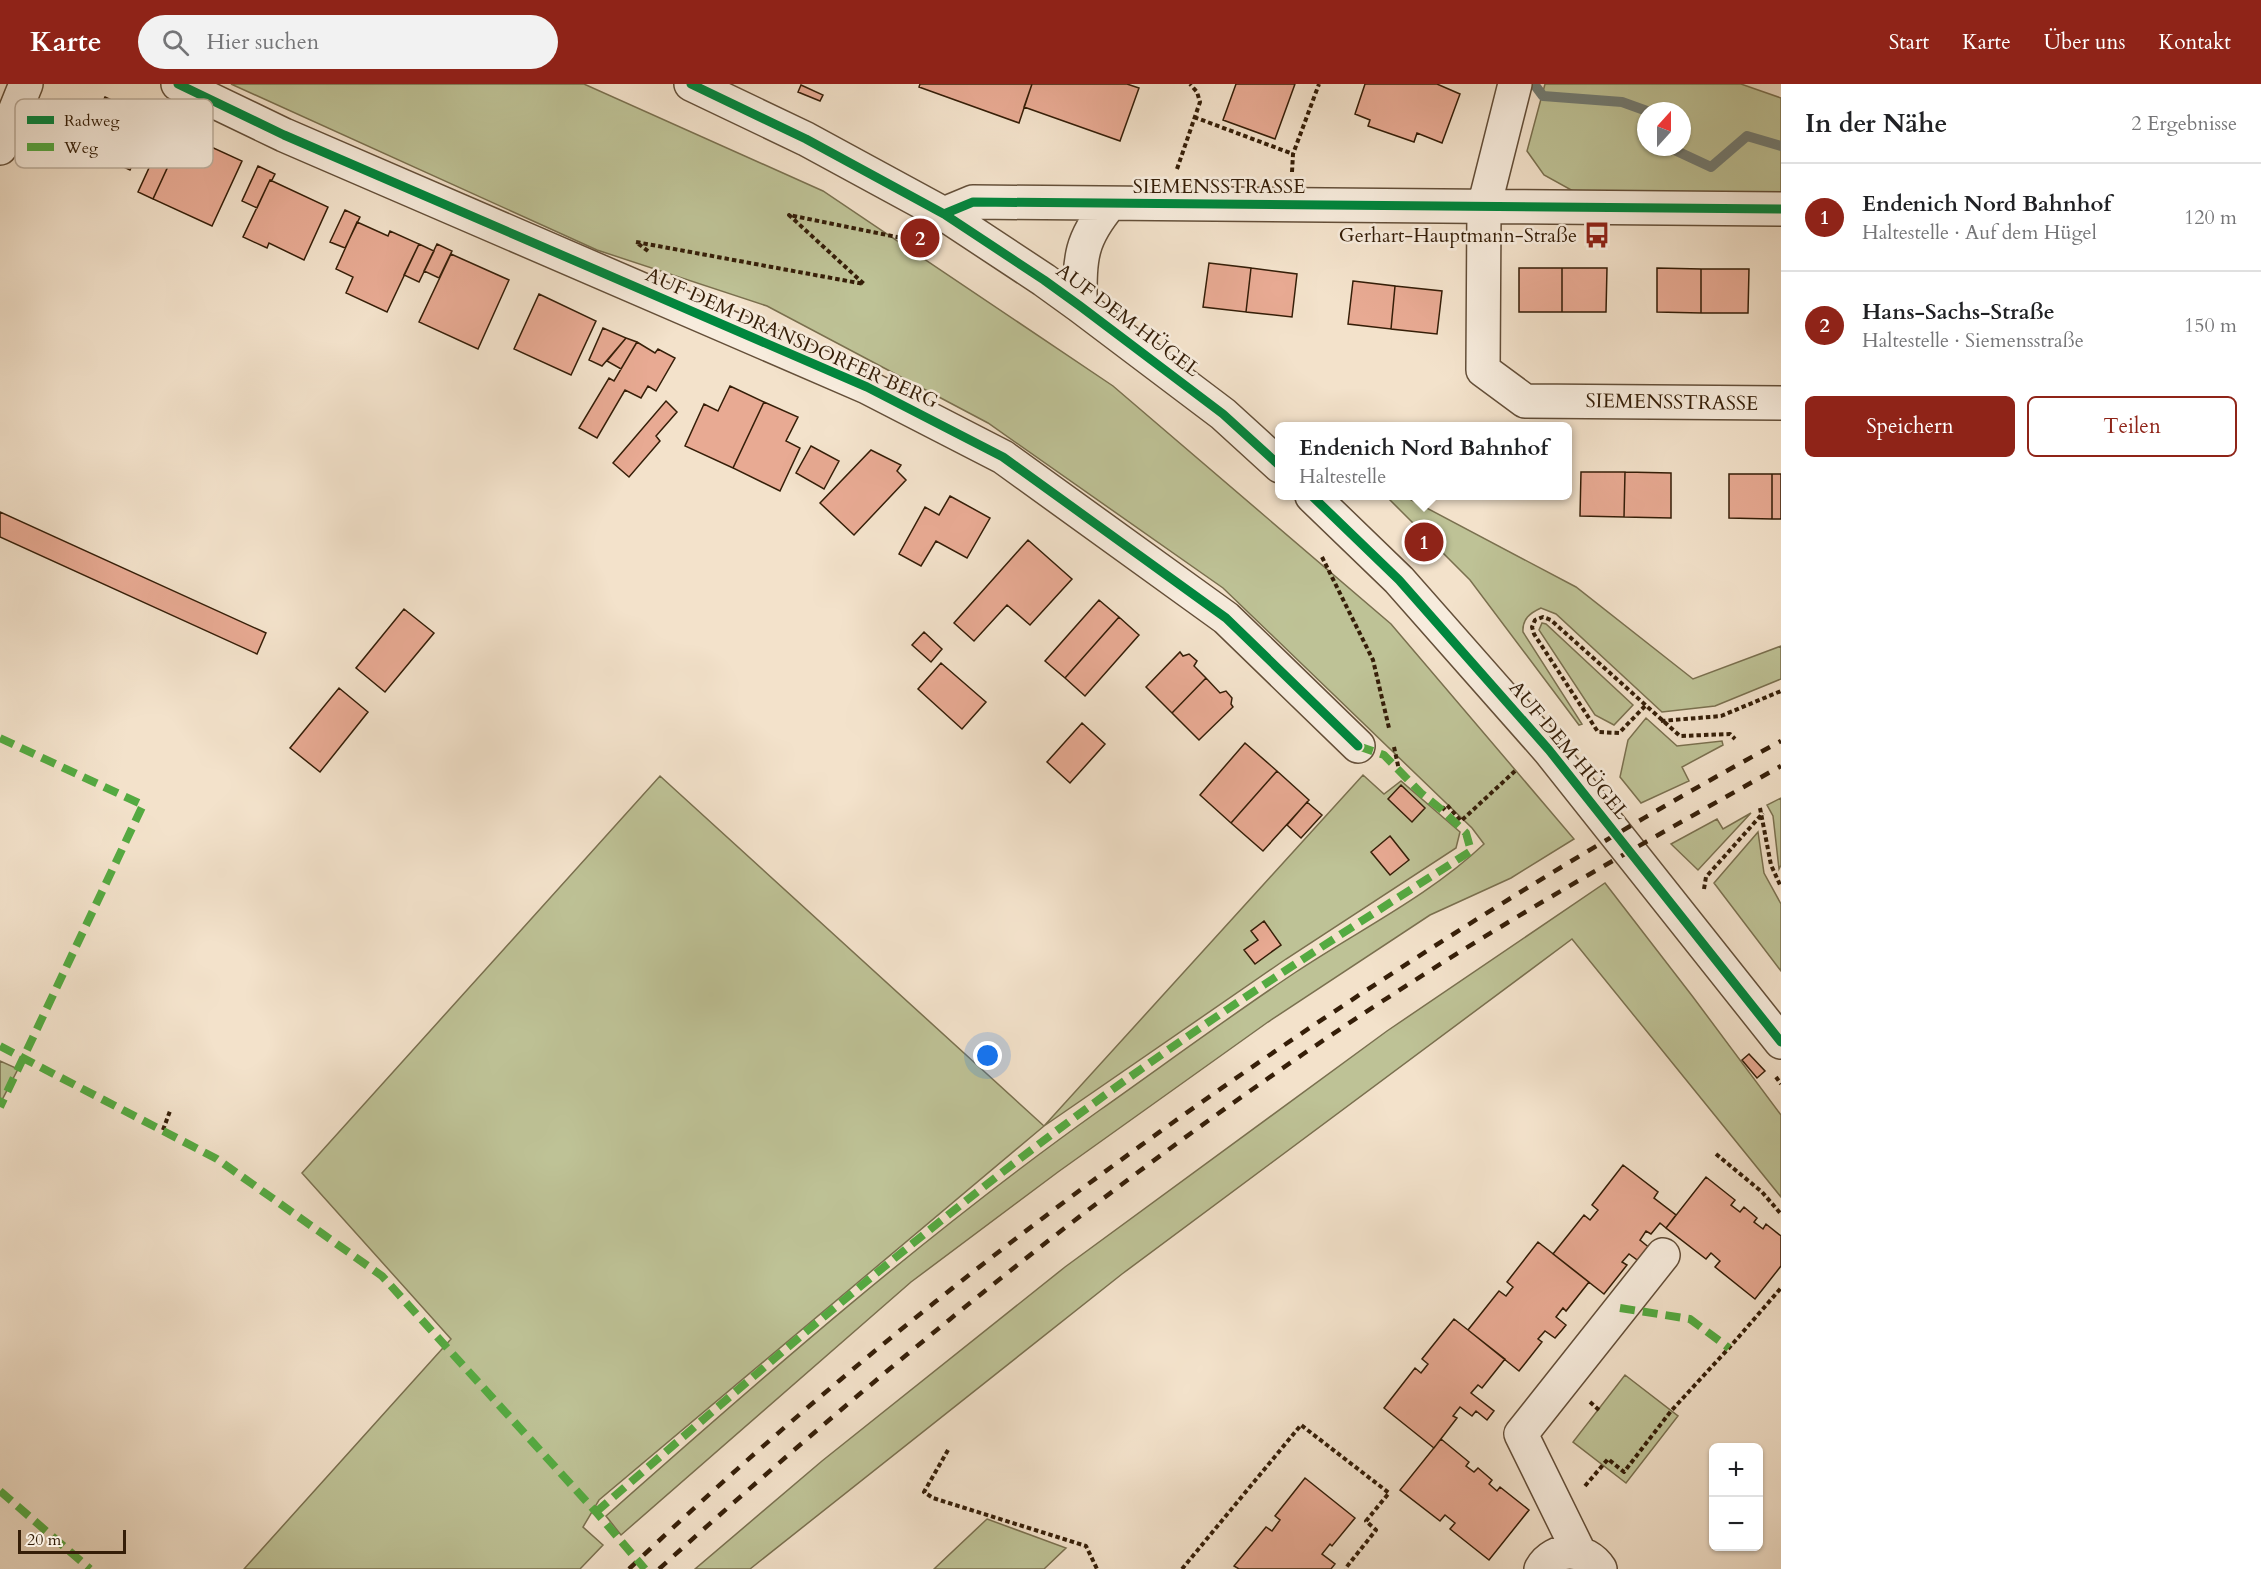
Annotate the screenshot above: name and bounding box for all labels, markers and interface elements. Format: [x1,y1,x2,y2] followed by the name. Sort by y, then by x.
[138,15,558,69] search box
[30,23,102,61] text: Karte
[159,26,192,59] icon: search
[207,27,319,57] text: Hier suchen
[1889,28,1929,57] text: Start
[1962,28,2011,57] text: Karte
[2044,28,2126,57] text: Über uns
[2159,28,2231,57] text: Kontakt
[15,99,213,168] legend
[1637,102,1691,156] north arrow
[1805,106,1947,141] text: In der Nähe
[64,110,120,132] text: Radweg
[2131,110,2237,137] text: 2 Ergebnisse
[63,137,98,159] text: Weg
[1133,173,1305,200] street label: SIEMENSSTRASSE
[1862,189,2111,219] text: Endenich Nord Bahnhof
[1819,204,1830,231] text: 1
[2184,204,2237,231] text: 120 m
[900,216,940,260] pin: 2
[1862,219,2097,246] text: Haltestelle · Auf dem Hügel
[1582,220,1612,250] bus stop icon: Gerhart-Hauptmann-Straße
[1339,222,1577,249] place label: Gerhart-Hauptmann-Straße
[1051,257,1206,384] street label: AUF DEM HÜGEL
[641,261,943,415] street label: AUF DEM DRANSDORFER BERG
[1862,297,2055,327] text: Hans-Sachs-Straße
[1819,312,1830,339] text: 2
[2184,312,2237,339] text: 150 m
[1862,327,2084,354] text: Haltestelle · Siemensstraße
[1585,387,1759,417] street label: SIEMENSSTRASSE
[1805,396,2015,457] button: Speichern
[2027,396,2237,457] button: Teilen
[1275,422,1572,500] popup
[1299,433,1548,463] text: Endenich Nord Bahnhof
[1299,463,1386,490] text: Haltestelle
[1404,520,1444,564] pin: 1
[1503,675,1636,826] street label: AUF DEM HÜGEL
[973,1041,1002,1070] your location
[1709,1443,1763,1551] map controls
[1709,1443,1763,1497] button: +
[1709,1497,1763,1551] button: −
[18,1527,126,1554] scale bar
[27,1529,61,1551] text: 20 m

